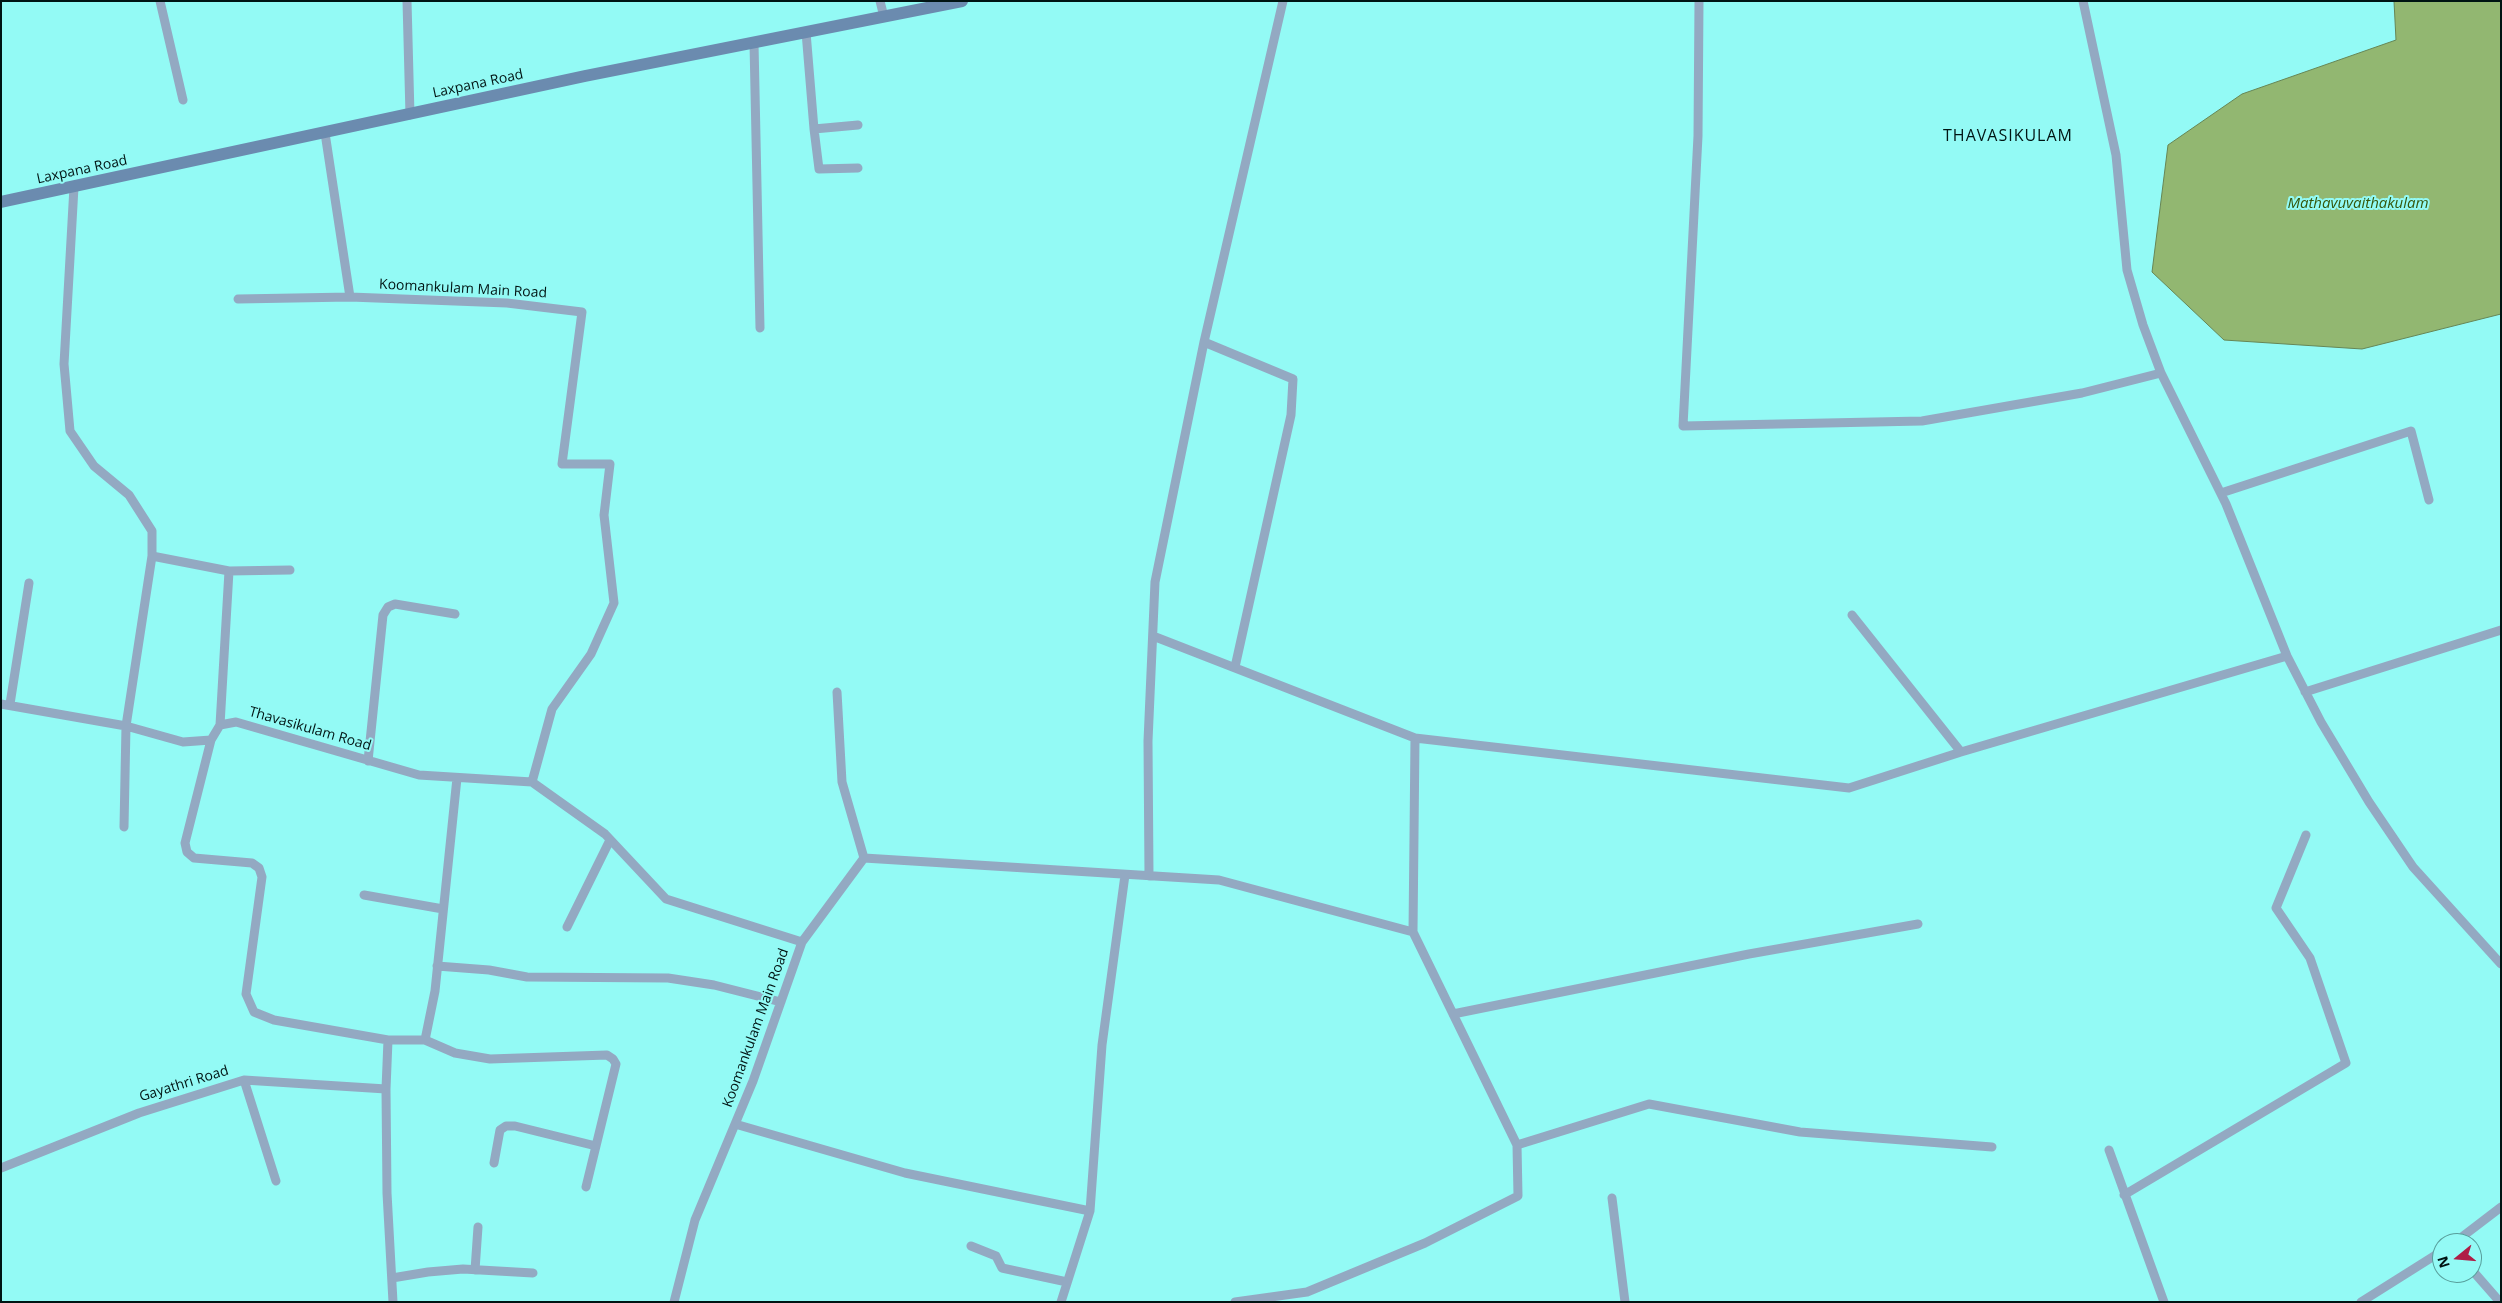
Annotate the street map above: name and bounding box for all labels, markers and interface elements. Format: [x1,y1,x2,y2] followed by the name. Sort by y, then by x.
[431,66,525,102] street label: Laxpana Road
[1942,126,2074,146] district label: THAVASIKULAM
[35,152,129,188] street label: Laxpana Road
[2287,195,2429,213] water label: Mathavuvaithakulam
[379,276,547,302] street label: Koomankulam Main Road
[247,704,373,754] street label: Thavasikulam Road
[719,946,793,1110] street label: Koomankulam Main Road
[137,1062,231,1106] street label: Gayathri Road
[2432,1233,2482,1283] north arrow
[2432,1254,2454,1270] text: N

